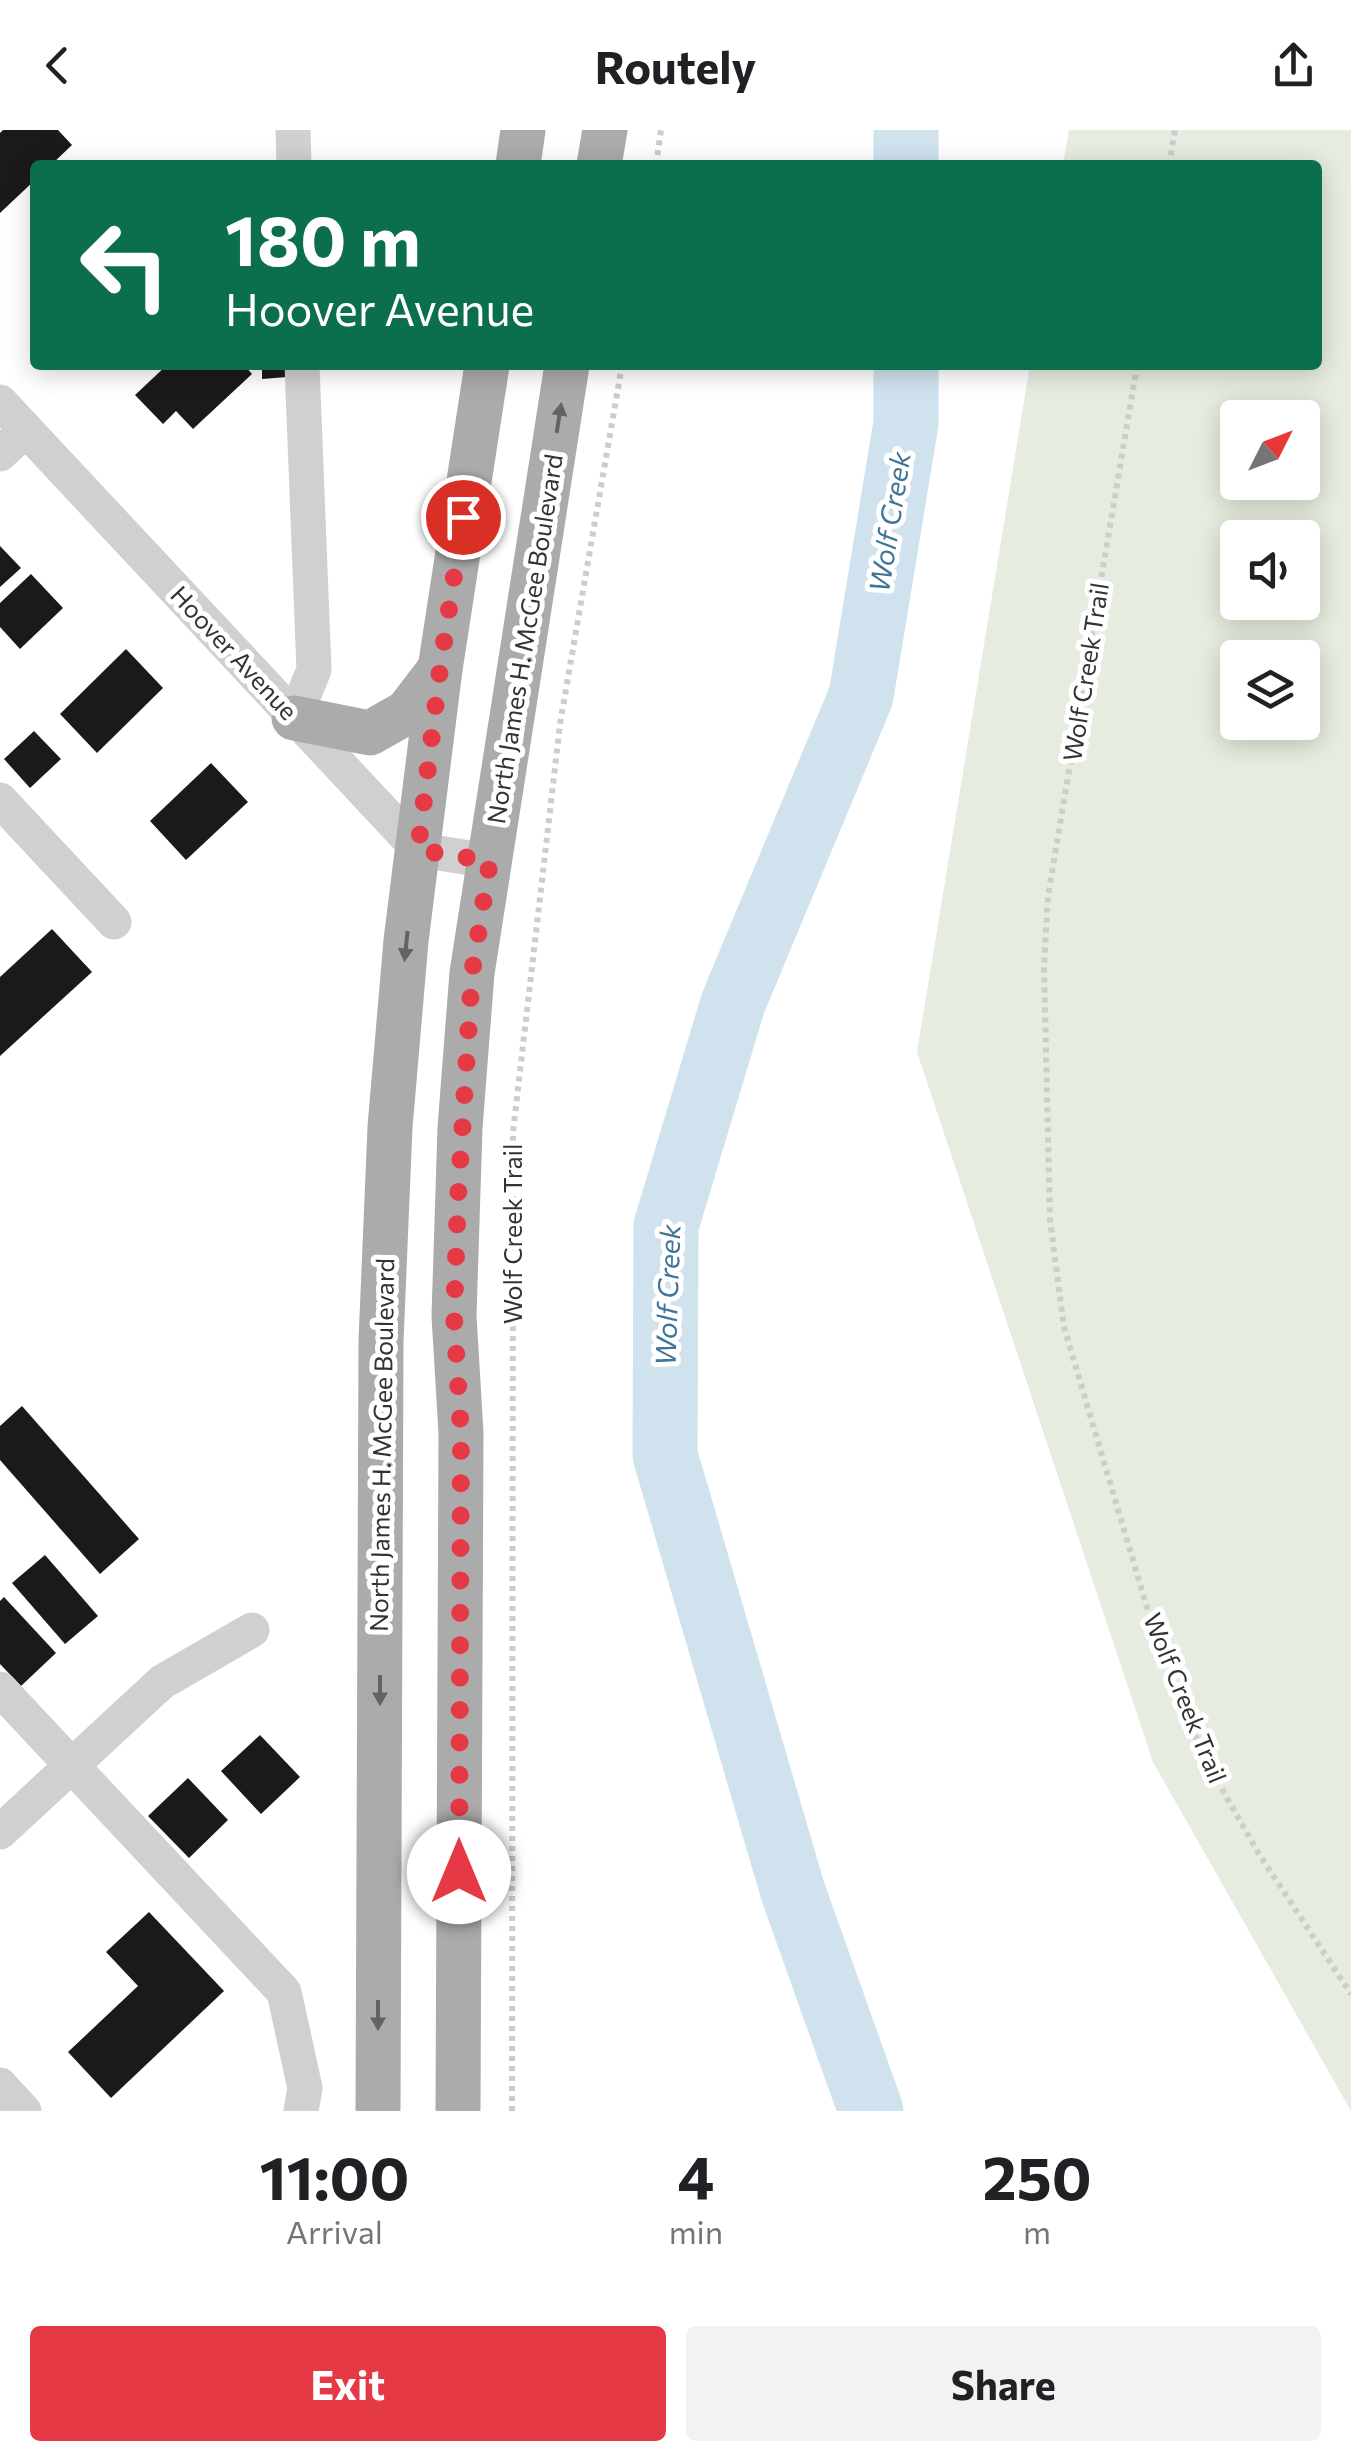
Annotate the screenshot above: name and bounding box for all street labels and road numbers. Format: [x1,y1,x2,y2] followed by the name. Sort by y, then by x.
[480,452,568,826] street label: North James H. McGee Boulevard
[165,579,304,725] street label: Hoover Avenue
[1056,580,1114,763] street label: Wolf Creek Trail
[497,1144,527,1324] street label: Wolf Creek Trail
[363,1258,399,1632] street label: North James H. McGee Boulevard
[1138,1608,1234,1787] street label: Wolf Creek Trail

